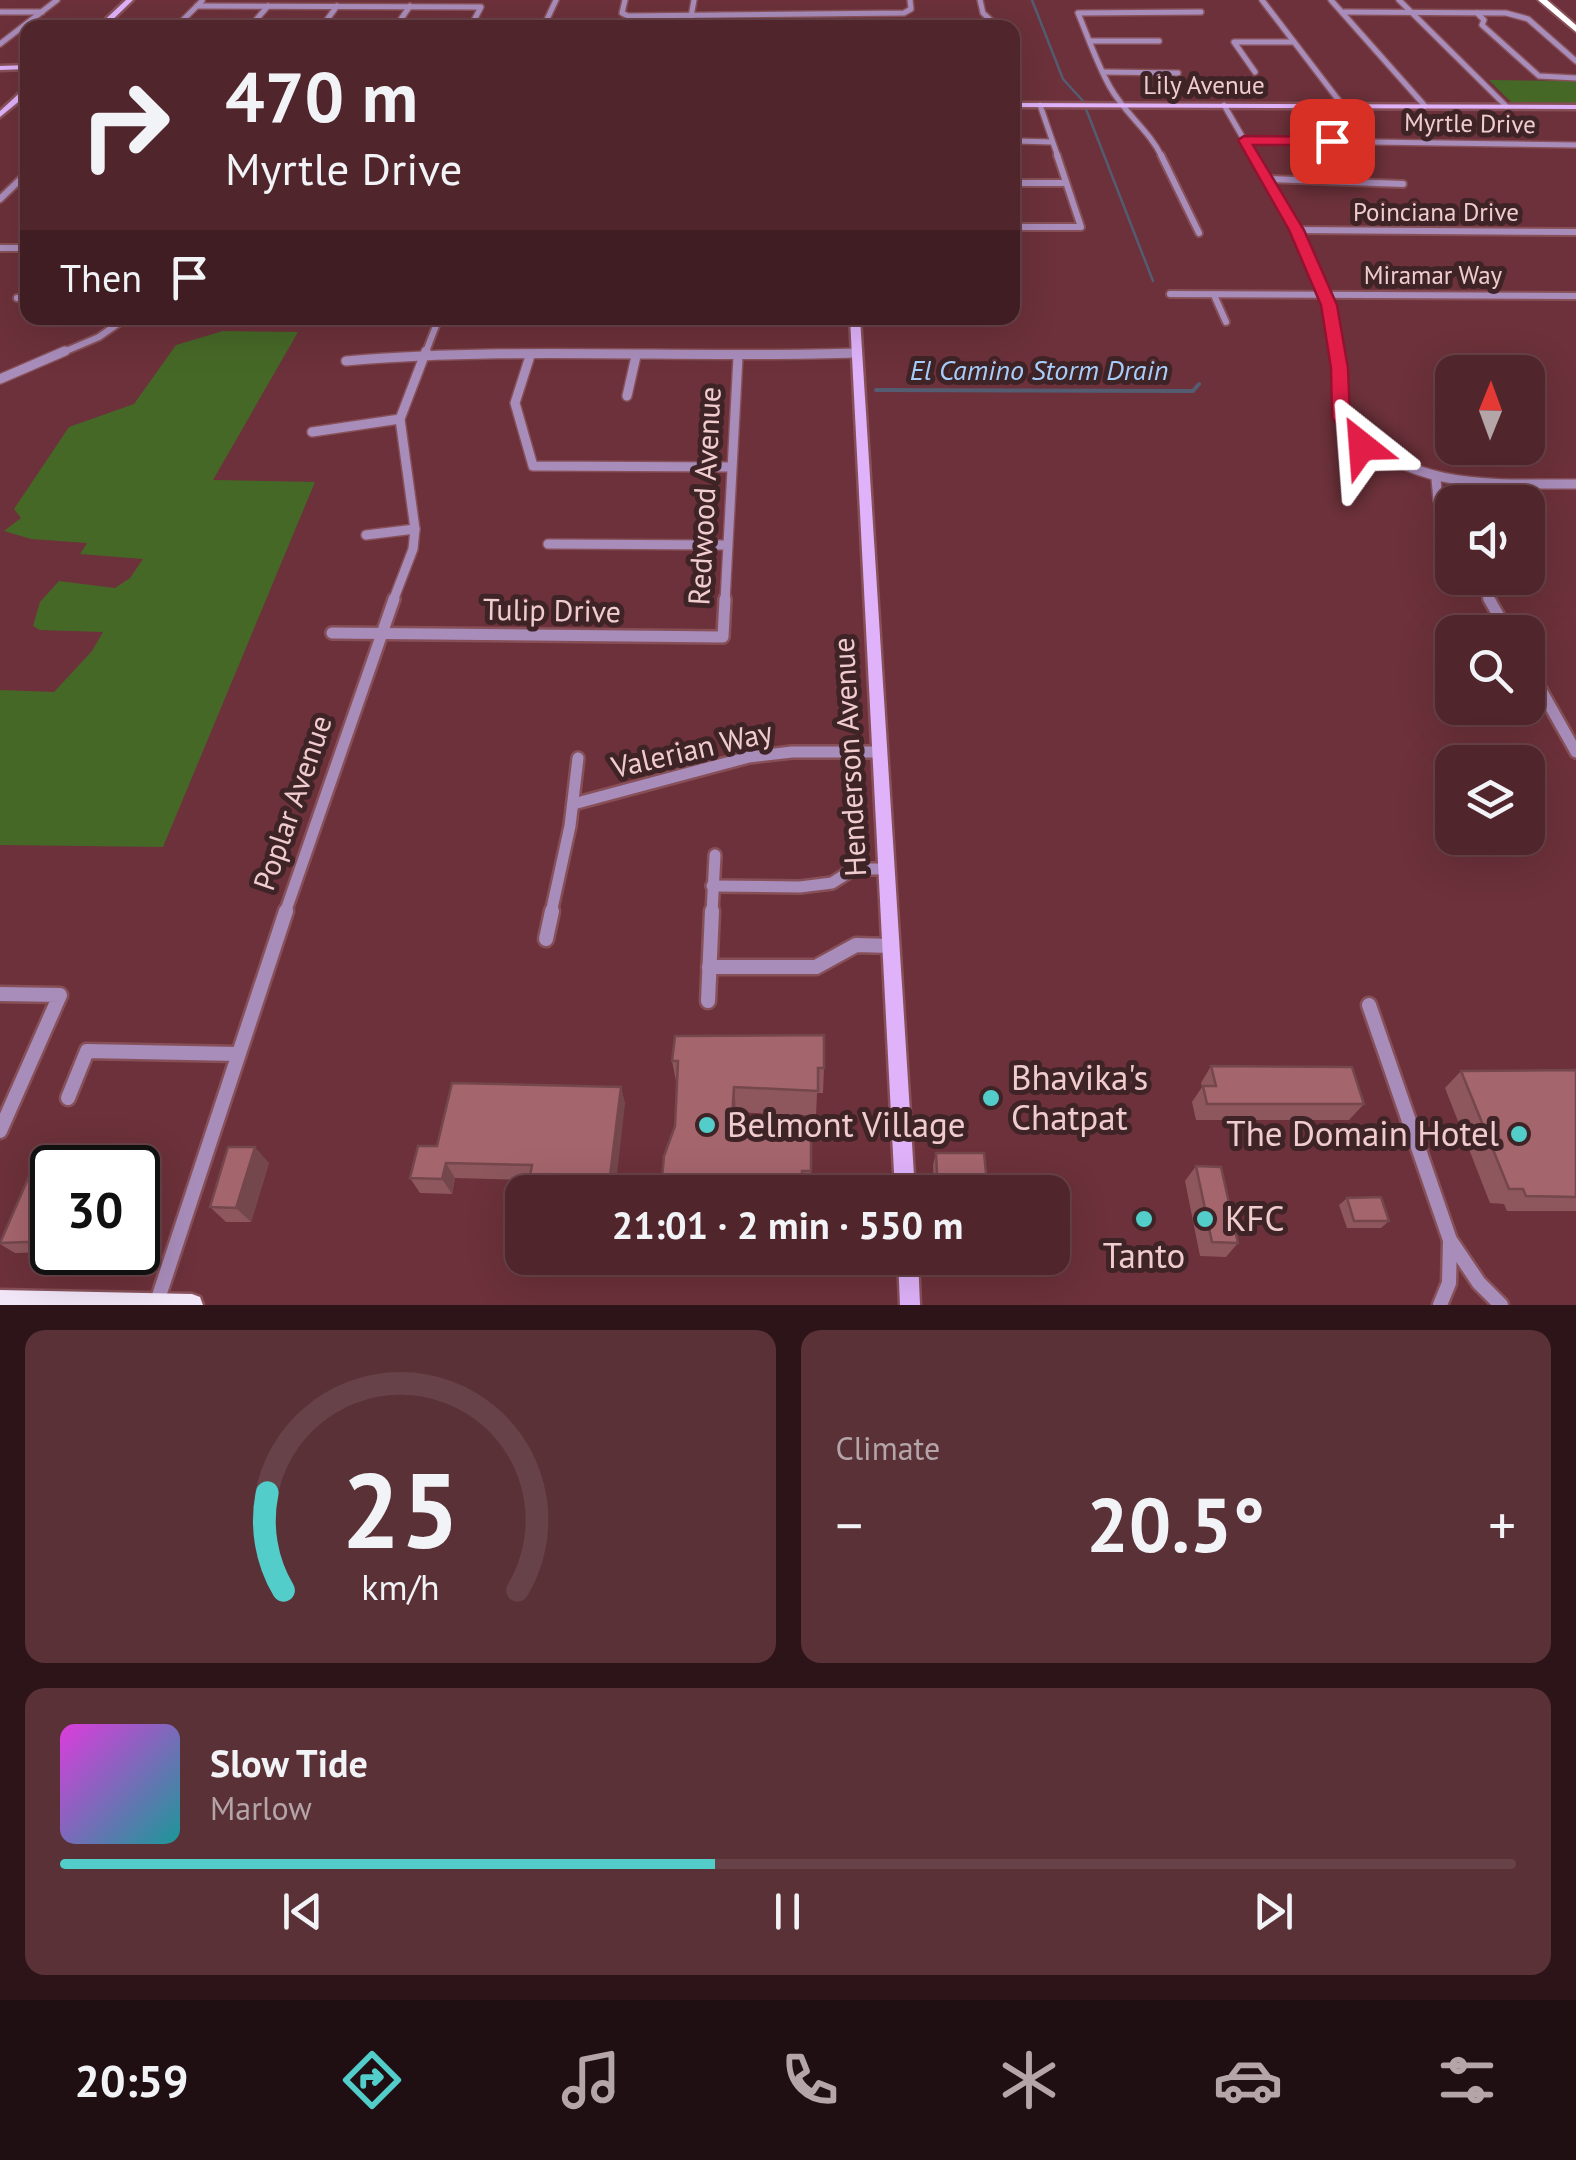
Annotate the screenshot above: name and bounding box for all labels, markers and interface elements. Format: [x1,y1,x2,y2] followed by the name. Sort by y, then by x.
[225,51,418,141] text: 470 m
[60,60,190,190] icon: right
[1143,69,1265,101] street label: Lily Avenue
[1290,99,1375,184] pin
[1404,106,1536,140] street label: Myrtle Drive
[1305,114,1360,169] icon: arrive
[225,139,462,197] text: Myrtle Drive
[1353,196,1519,228] street label: Poinciana Drive
[162,250,217,305] icon: arrive
[60,253,142,302] text: Then
[1364,259,1503,291] street label: Miramar Way
[910,351,1168,388] water label: El Camino Storm Drain
[1435,355,1545,465] north arrow
[1435,355,1545,855] map controls
[678,386,729,606] street label: Redwood Avenue
[1310,394,1414,498] position arrow
[1435,485,1545,595] button: sound
[483,589,621,630] street label: Tulip Drive
[1435,615,1545,725] button: search
[823,637,874,878] street label: Henderson Avenue
[243,710,340,895] street label: Poplar Avenue
[606,711,776,786] street label: Valerian Way
[1435,745,1545,855] button: layers
[1011,1054,1148,1140] place label: Bhavika's Chatpat
[980,1087,1002,1109] marker: Bhavika's Chatpat
[727,1101,966,1147] place label: Belmont Village
[1226,1110,1499,1156] place label: The Domain Hotel
[696,1114,718,1136] marker: Belmont Village
[1508,1123,1530,1145] marker: The Domain Hotel
[30,1145,160,1275] speed limit sign: 30
[1225,1195,1284,1241] place label: KFC
[612,1200,963,1249] text: 21:01 · 2 min · 550 m
[1133,1208,1155,1230] marker: Tanto
[1194,1208,1216,1230] marker: KFC
[1103,1232,1185,1278] place label: Tanto
[836,1427,940,1469] text: Climate
[341,1442,459,1577] text: 25
[1086,1476,1265,1573] text: 20.5°
[836,1489,863,1560] text: −
[1488,1489,1516,1560] text: +
[361,1564,439,1610] text: km/h
[210,1738,368,1787] text: Slow Tide
[210,1787,312,1829] text: Marlow
[275,1884,330,1939] icon: previous
[760,1884,815,1939] icon: pause
[1246,1884,1301,1939] icon: next
[337,2045,407,2115] icon: directions
[556,2045,626,2115] icon: music
[775,2045,845,2115] icon: phone
[994,2045,1064,2115] icon: climate
[1213,2045,1283,2115] icon: car
[1432,2045,1502,2115] icon: filters
[74,2051,189,2109] text: 20:59

